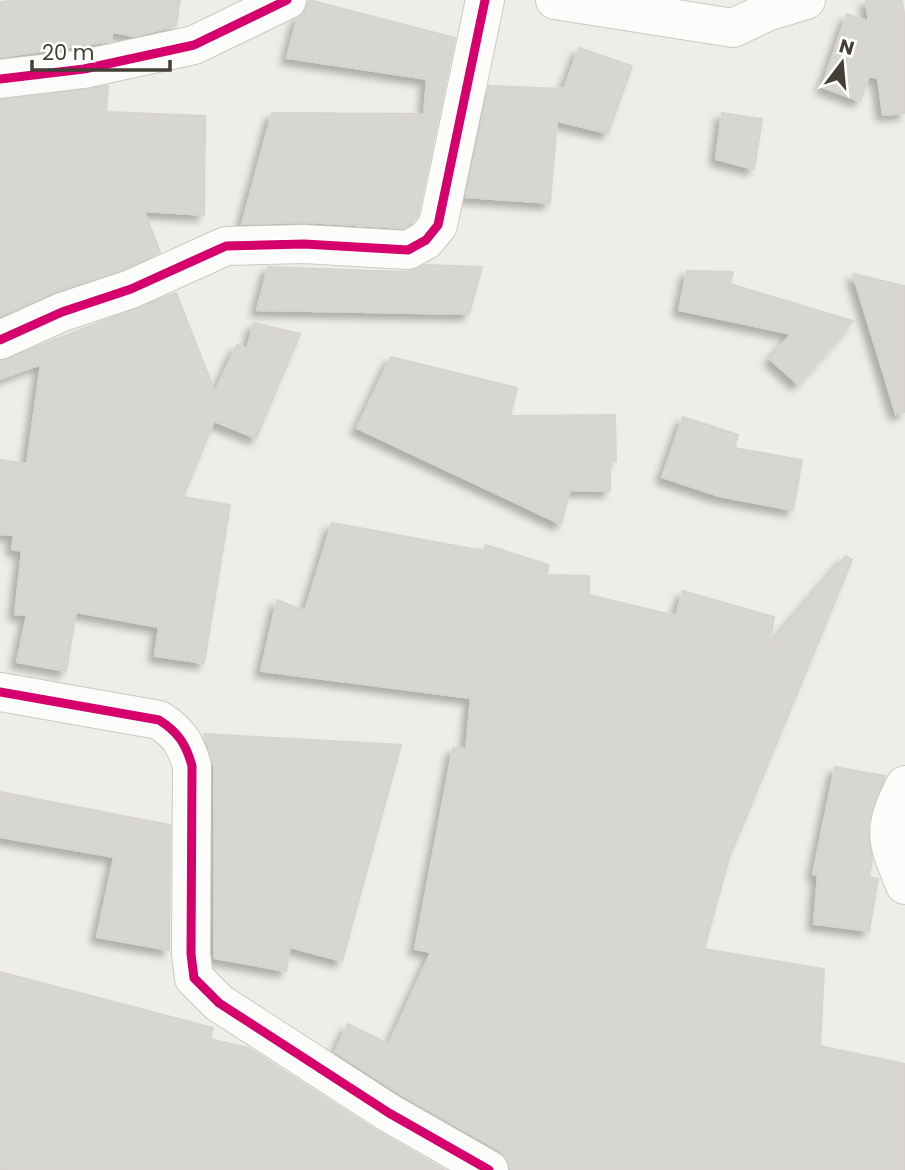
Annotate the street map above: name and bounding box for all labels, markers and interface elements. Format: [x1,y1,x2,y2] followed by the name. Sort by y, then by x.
[32,28,170,72] scale bar
[807,28,877,98] north arrow
[836,32,857,62] text: N
[42,38,95,67] text: 20 m

